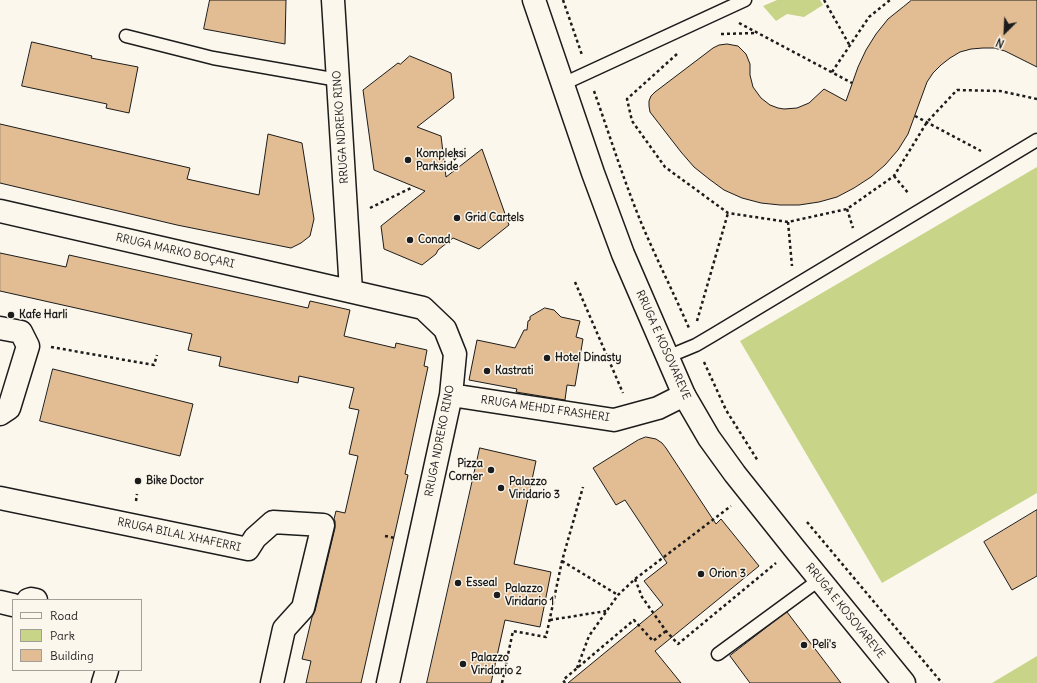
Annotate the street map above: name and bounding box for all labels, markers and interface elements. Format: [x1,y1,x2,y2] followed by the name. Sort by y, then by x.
[985,12,1025,52] north arrow
[994,35,1006,51] text: N
[330,70,352,184] street label: RRUGA NDREKO RINO
[416,147,466,173] place label: Kompleksi Parkside
[403,155,413,165] marker: Kompleksi Parkside
[465,211,524,225] place label: Grid Cartels
[452,213,462,223] marker: Grid Cartels
[114,231,236,271] street label: RRUGA MARKO BOÇARI
[418,233,450,247] place label: Conad
[405,235,415,245] marker: Conad
[633,288,693,402] street label: RRUGA E KOSOVAREVE
[19,308,67,322] place label: Kafe Harli
[6,310,16,320] marker: Kafe Harli
[555,351,621,365] place label: Hotel Dinasty
[542,353,552,363] marker: Hotel Dinasty
[495,364,534,378] place label: Kastrati
[482,366,492,376] marker: Kastrati
[423,384,457,498] street label: RRUGA NDREKO RINO
[480,393,610,425] street label: RRUGA MEHDI FRASHERI
[448,457,483,483] place label: Pizza Corner
[486,465,496,475] marker: Pizza Corner
[146,474,204,488] place label: Bike Doctor
[509,475,560,501] place label: Palazzo Viridario 3
[133,476,143,486] marker: Bike Doctor
[496,483,506,493] marker: Palazzo Viridario 3
[116,515,242,555] street label: RRUGA BILAL XHAFERRI
[803,561,887,661] street label: RRUGA E KOSOVAREVE
[709,567,746,581] place label: Orion 3
[696,569,706,579] marker: Orion 3
[466,576,497,590] place label: Esseal
[453,578,463,588] marker: Esseal
[505,582,554,608] place label: Palazzo Viridario 1
[492,590,502,600] marker: Palazzo Viridario 1
[12,599,142,671] legend
[50,608,78,623] text: Road
[50,628,75,643] text: Park
[812,638,836,652] place label: Peli's
[799,640,809,650] marker: Peli's
[50,648,94,663] text: Building
[471,651,522,677] place label: Palazzo Viridario 2
[458,659,468,669] marker: Palazzo Viridario 2

